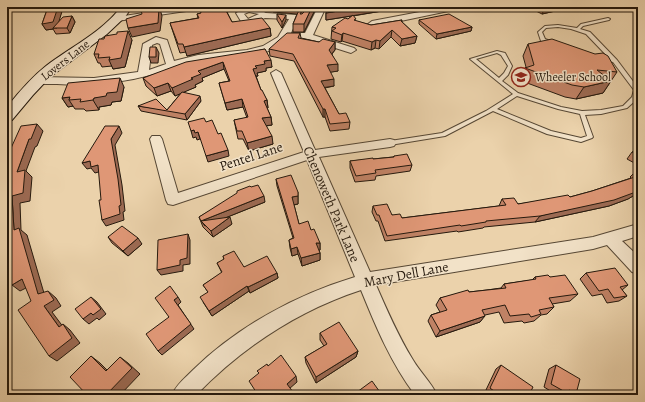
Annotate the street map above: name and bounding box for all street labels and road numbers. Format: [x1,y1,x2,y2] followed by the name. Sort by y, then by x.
[37,36,93,84] street label: Lovers Lane
[217,137,285,176] street label: Pentel Lane
[299,143,365,265] street label: Chenoweth Park Lane
[362,257,450,292] street label: Mary Dell Lane

